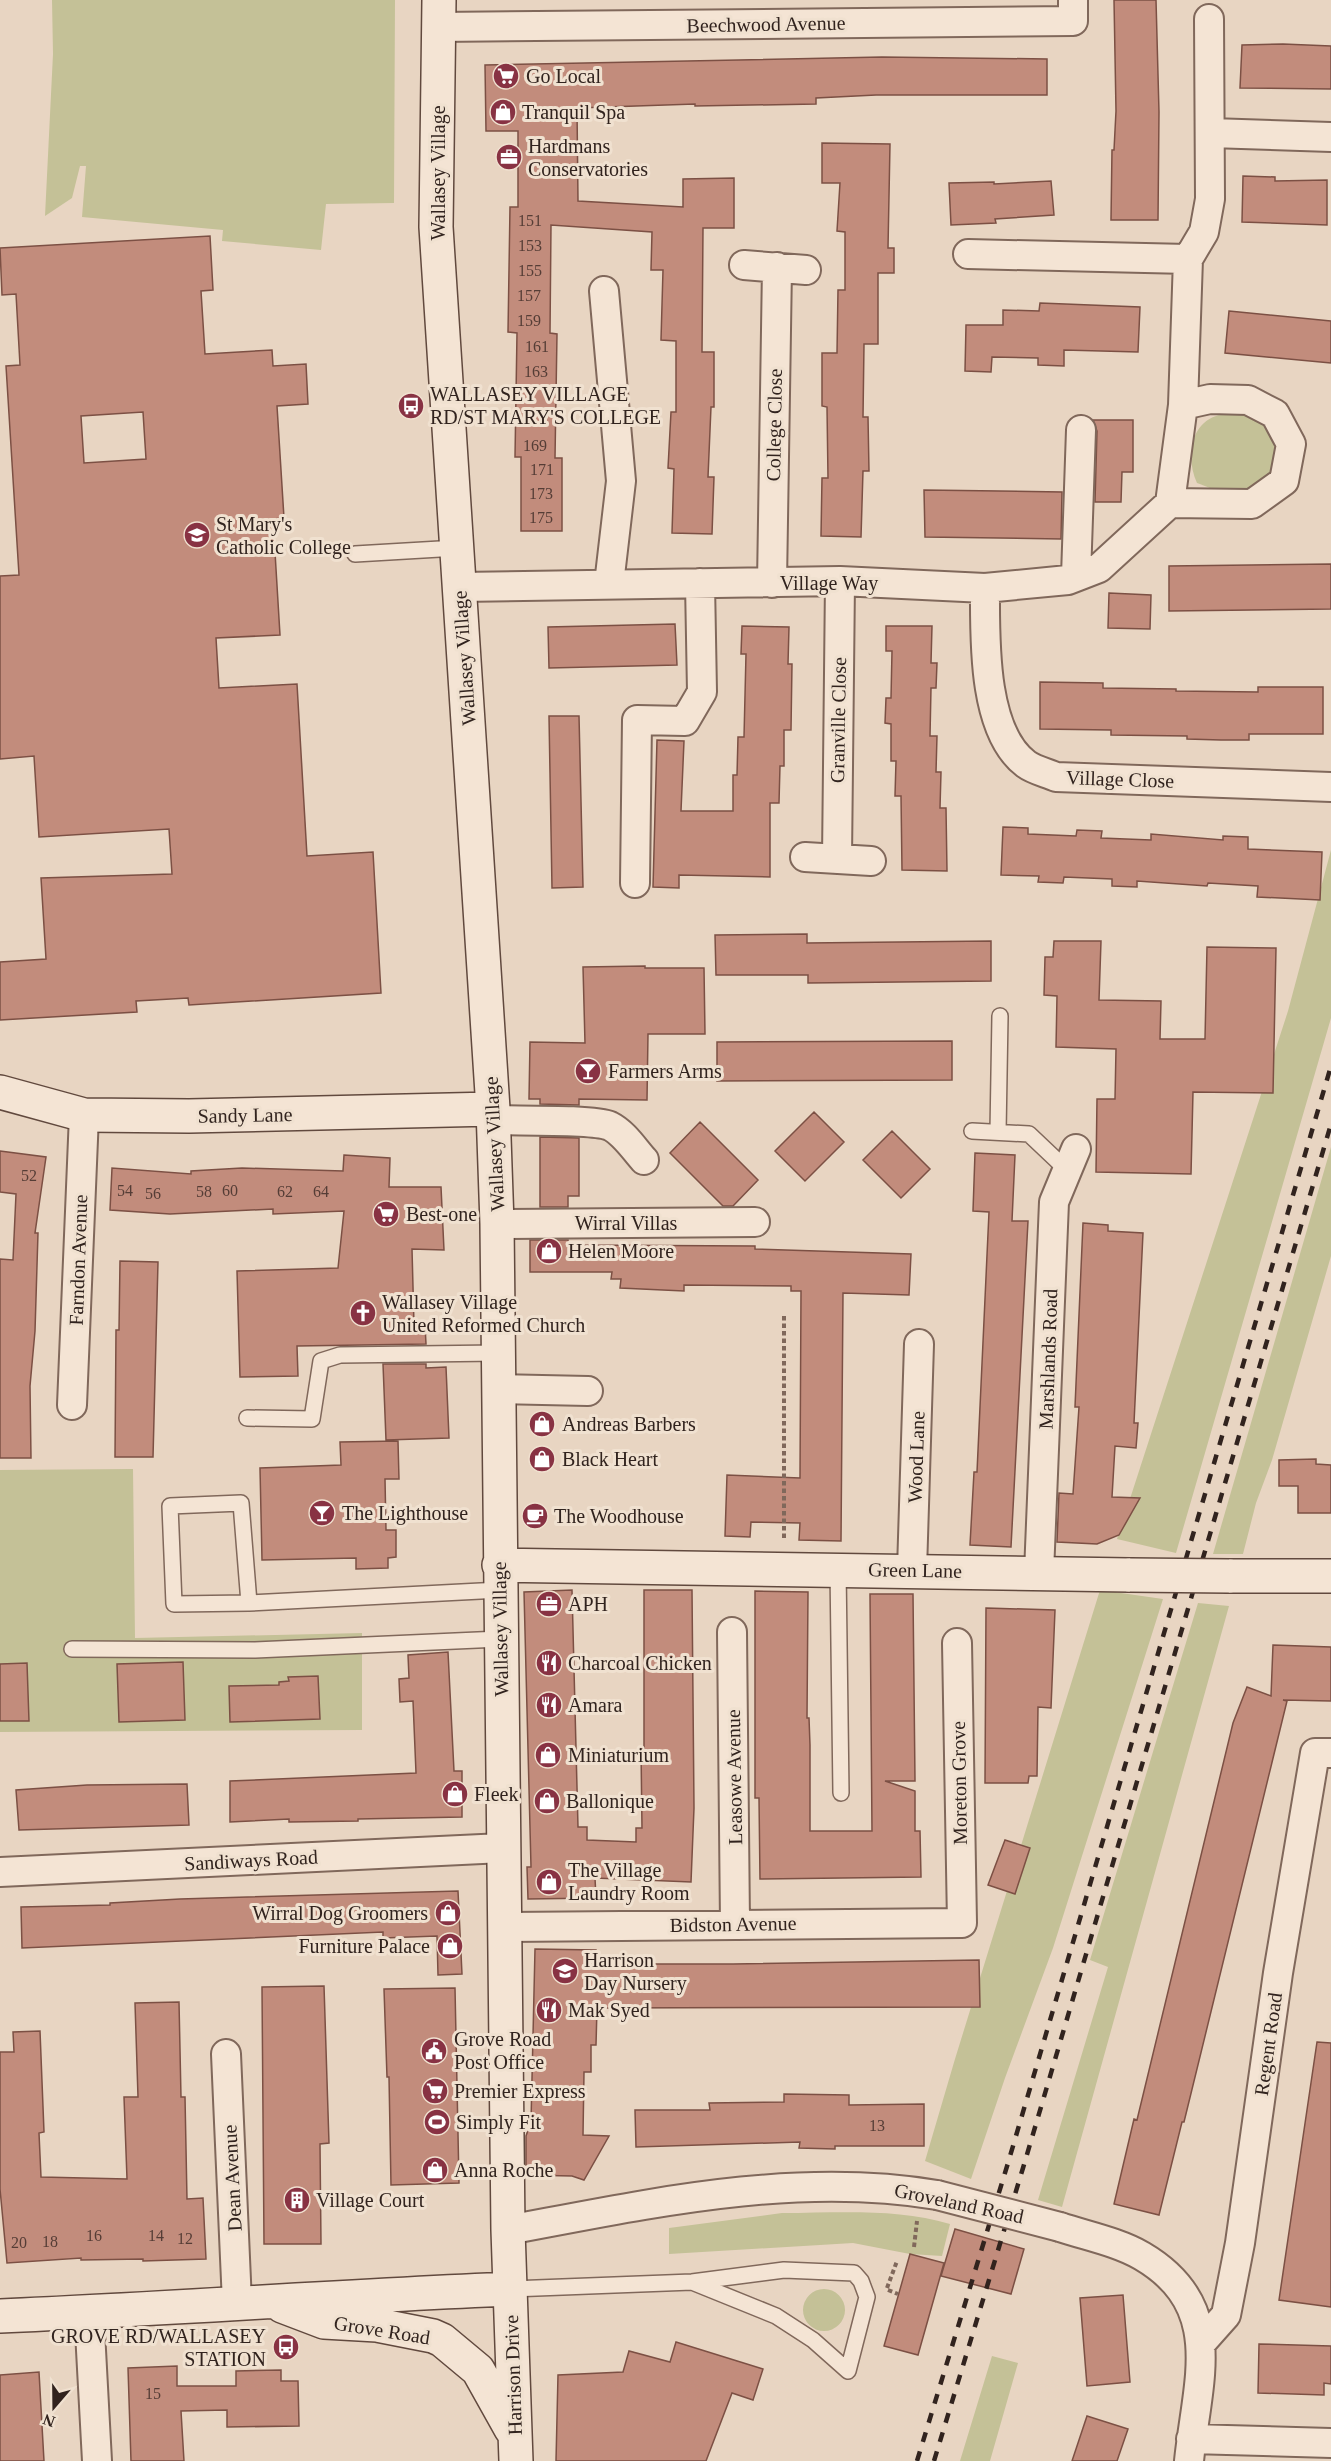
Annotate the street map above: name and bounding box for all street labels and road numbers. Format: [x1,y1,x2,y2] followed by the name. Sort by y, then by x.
[686,12,846,36] street label: Beechwood Avenue
[427,105,450,241] street label: Wallasey Village
[762,368,787,482] street label: College Close
[780,572,878,595] street label: Village Way
[448,590,481,726] street label: Wallasey Village
[826,657,850,783] street label: Granville Close
[1065,766,1175,793] street label: Village Close
[479,1076,510,1212] street label: Wallasey Village
[197,1103,293,1128] street label: Sandy Lane
[65,1194,91,1326] street label: Farndon Avenue
[575,1212,678,1234] street label: Wirral Villas
[1035,1288,1061,1430] street label: Marshlands Road
[903,1410,929,1503] street label: Wood Lane
[868,1558,962,1582] street label: Green Lane
[488,1561,513,1697] street label: Wallasey Village
[722,1709,746,1845] street label: Leasowe Avenue
[947,1721,971,1845] street label: Moreton Grove
[184,1846,318,1875] street label: Sandiways Road
[669,1912,797,1936] street label: Bidston Avenue
[1250,1991,1287,2097] street label: Regent Road
[218,2124,246,2232] street label: Dean Avenue
[892,2179,1026,2227] street label: Groveland Road
[332,2312,432,2348] street label: Grove Road
[500,2314,526,2436] street label: Harrison Drive

